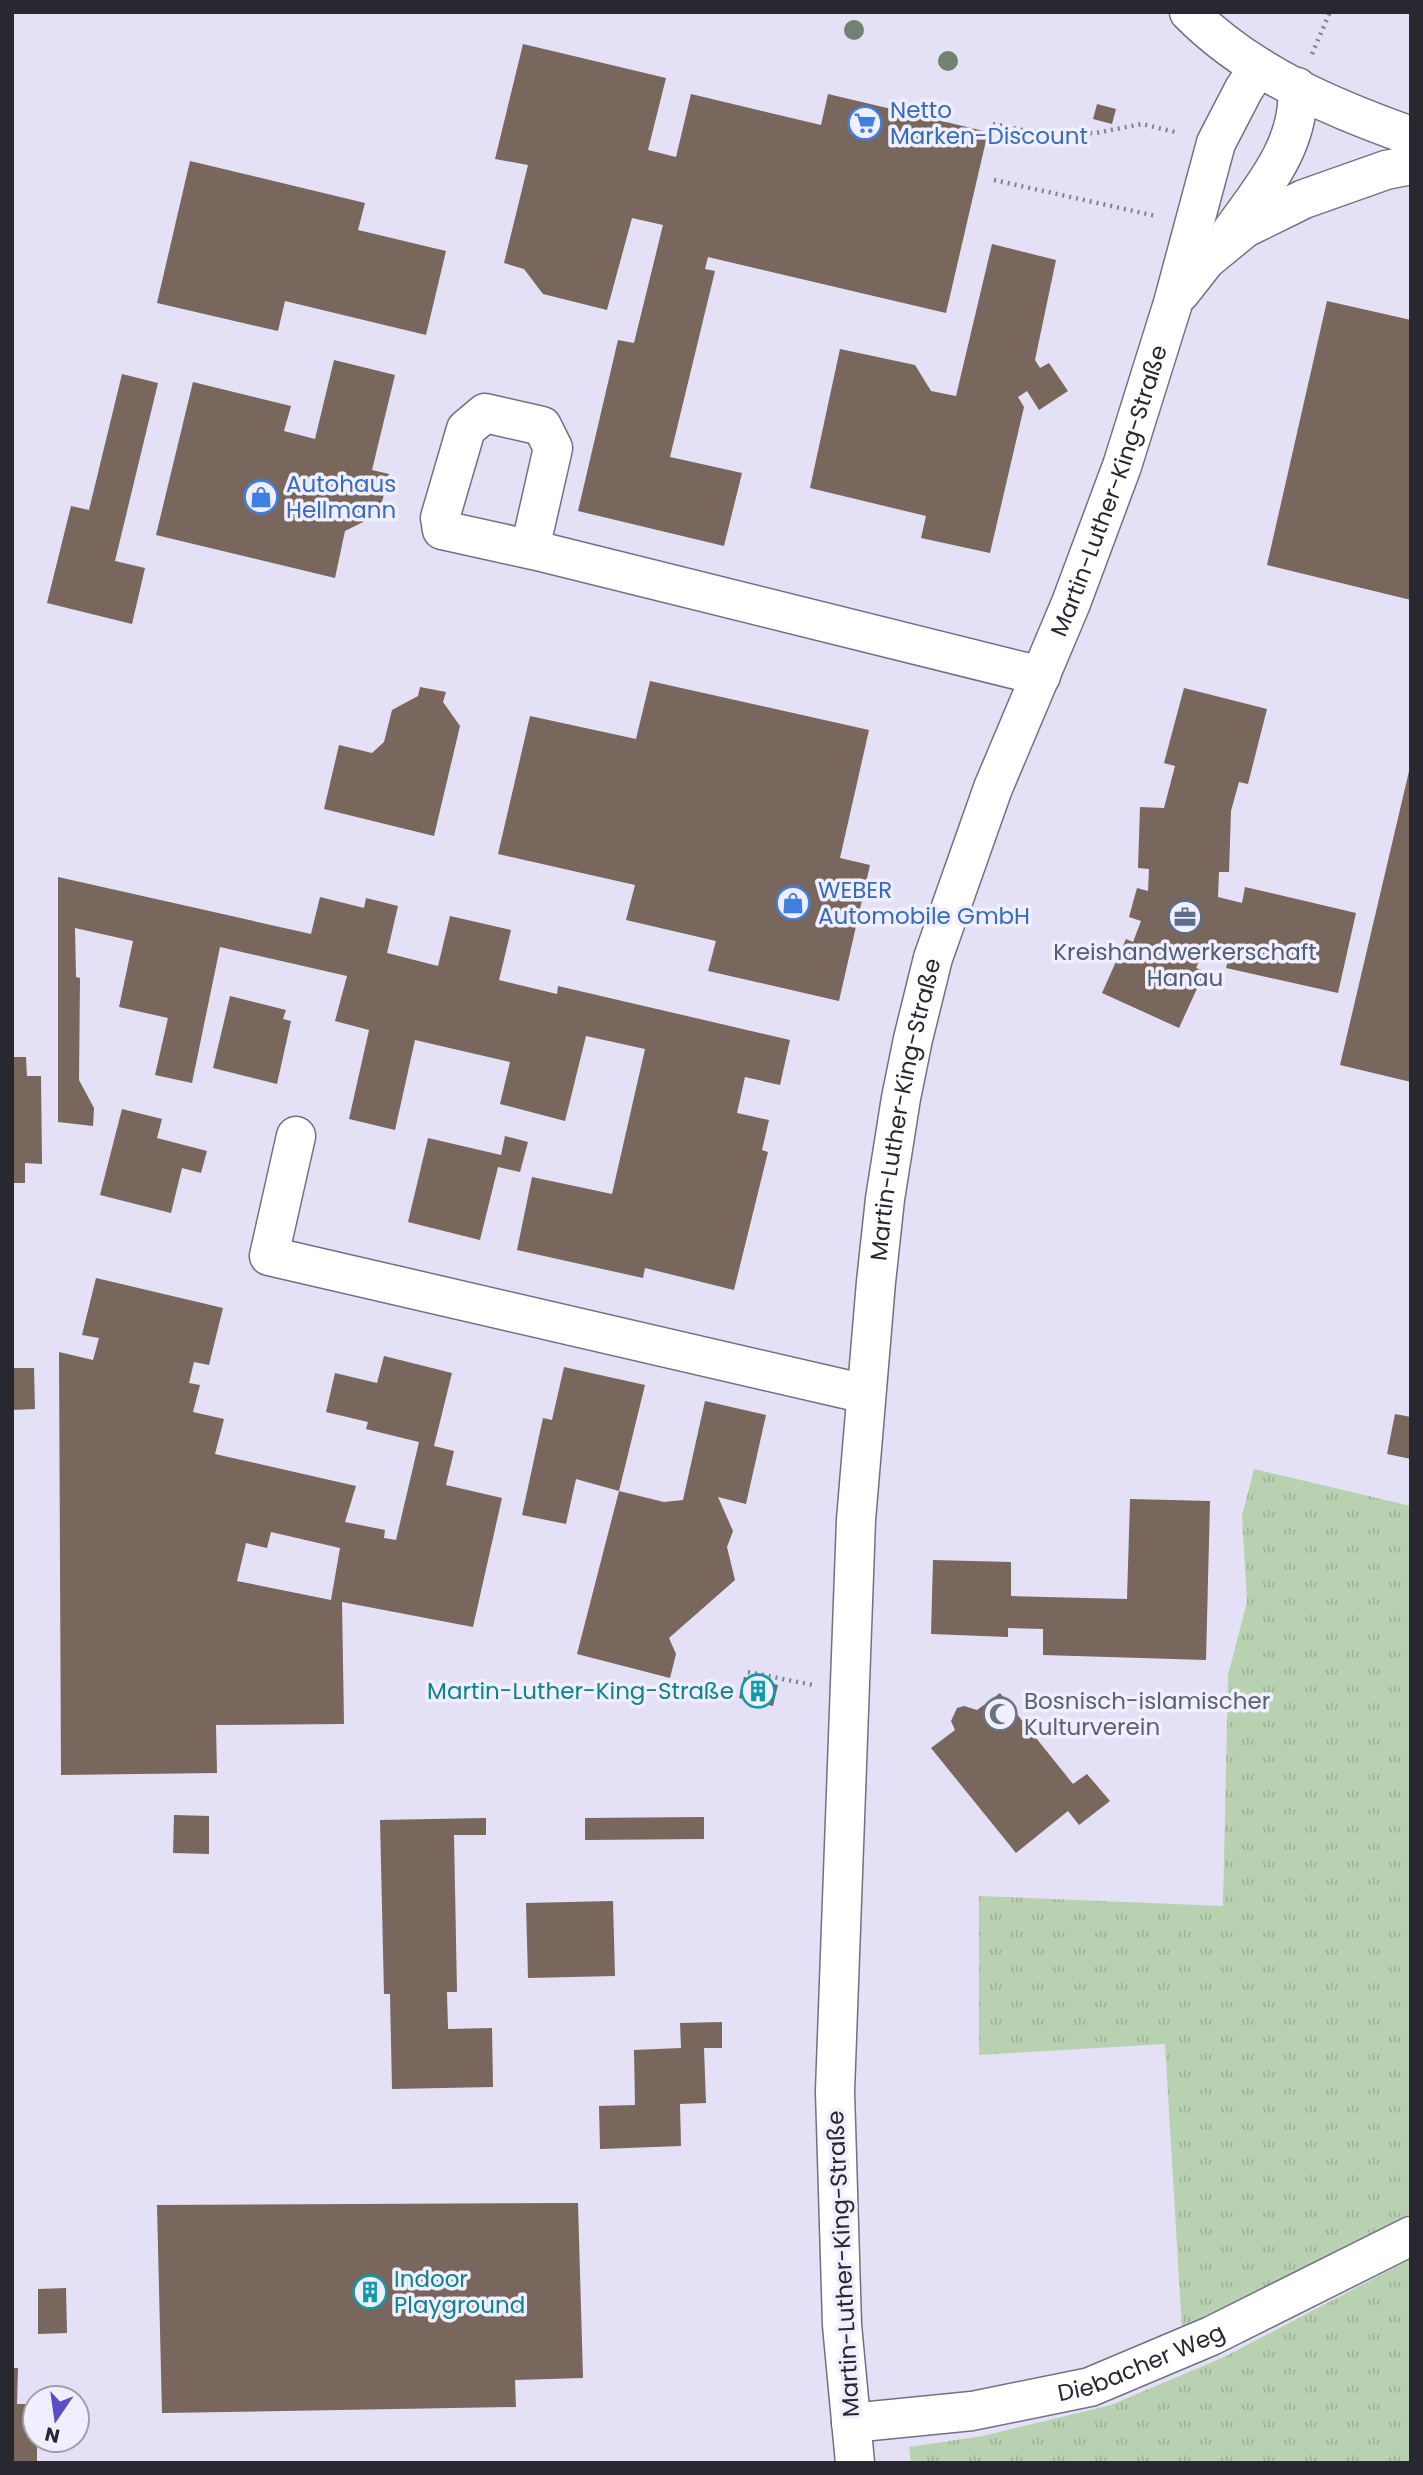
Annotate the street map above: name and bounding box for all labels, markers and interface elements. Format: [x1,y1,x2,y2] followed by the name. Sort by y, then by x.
[890,94,1088,152] place label: Netto Marken-Discount
[846,104,884,142] supermarket icon: Netto Marken-Discount
[1043,341,1175,641] street label: Martin-Luther-King-Straße
[286,468,396,526] place label: Autohaus Hellmann
[242,478,280,516] shop icon: Autohaus Hellmann
[818,874,1030,932] place label: WEBER Automobile GmbH
[774,884,812,922] shop icon: WEBER Automobile GmbH
[1166,898,1204,936] office icon: Kreishandwerkerschaft Hanau
[1053,936,1317,994] place label: Kreishandwerkerschaft Hanau
[862,955,948,1262] street label: Martin-Luther-King-Straße
[739,1672,777,1710] building icon: Martin-Luther-King-Straße
[427,1675,734,1707] place label: Martin-Luther-King-Straße
[1024,1685,1270,1743] place label: Bosnisch-islamischer Kulturverein
[981,1695,1019,1733] mosque icon: Bosnisch-islamischer Kulturverein
[819,2110,867,2418] street label: Martin-Luther-King-Straße
[394,2263,525,2321] place label: Indoor Playground
[351,2273,389,2311] building icon: Indoor Playground
[1055,2316,1230,2409] street label: Diebacher Weg
[21,2384,91,2454] north arrow
[42,2420,62,2450] text: N

